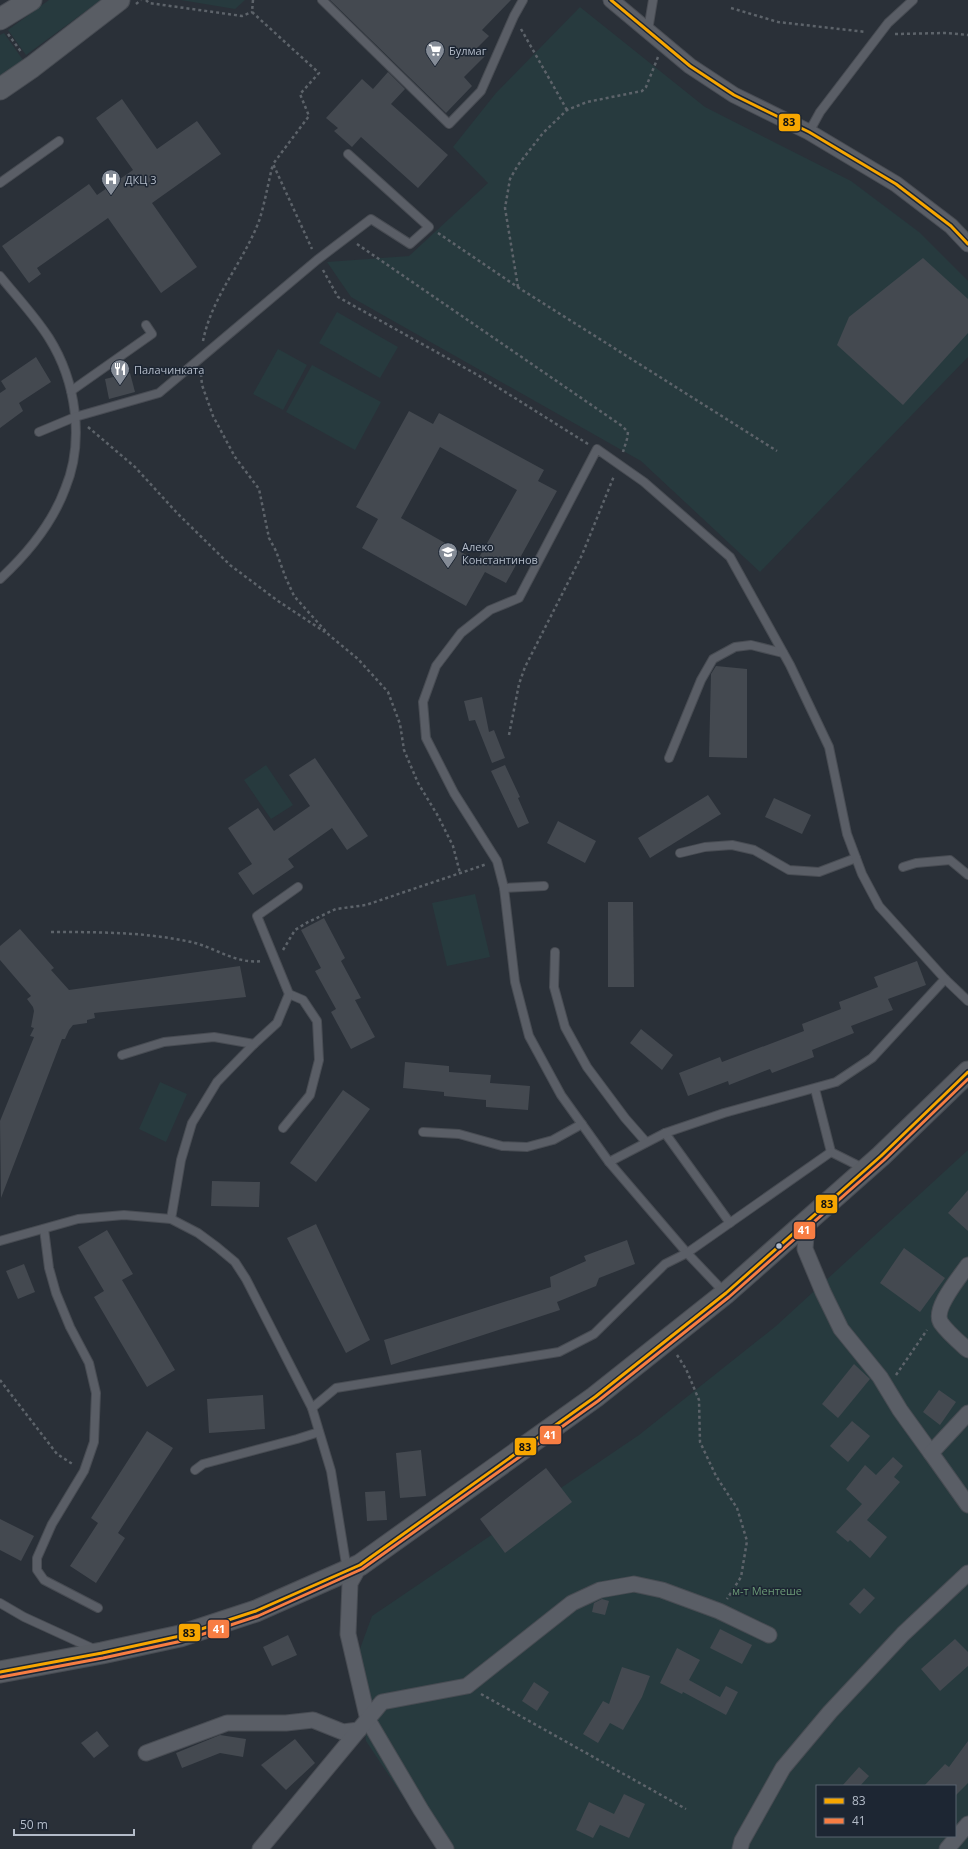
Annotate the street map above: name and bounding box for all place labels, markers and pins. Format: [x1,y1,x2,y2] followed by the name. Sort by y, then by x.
[424,39,446,67] supermarket icon: Булмаг
[449,43,487,58] place label: Булмаг
[100,168,122,196] hospital icon: ДКЦ 3
[125,172,157,187] place label: ДКЦ 3
[109,358,131,386] restaurant icon: Палачинката
[134,362,204,377] place label: Палачинката
[462,539,538,567] place label: Алеко Константинов
[437,541,459,569] school or university icon: Алеко Константинов
[774,1241,784,1251] unlabelled marker

